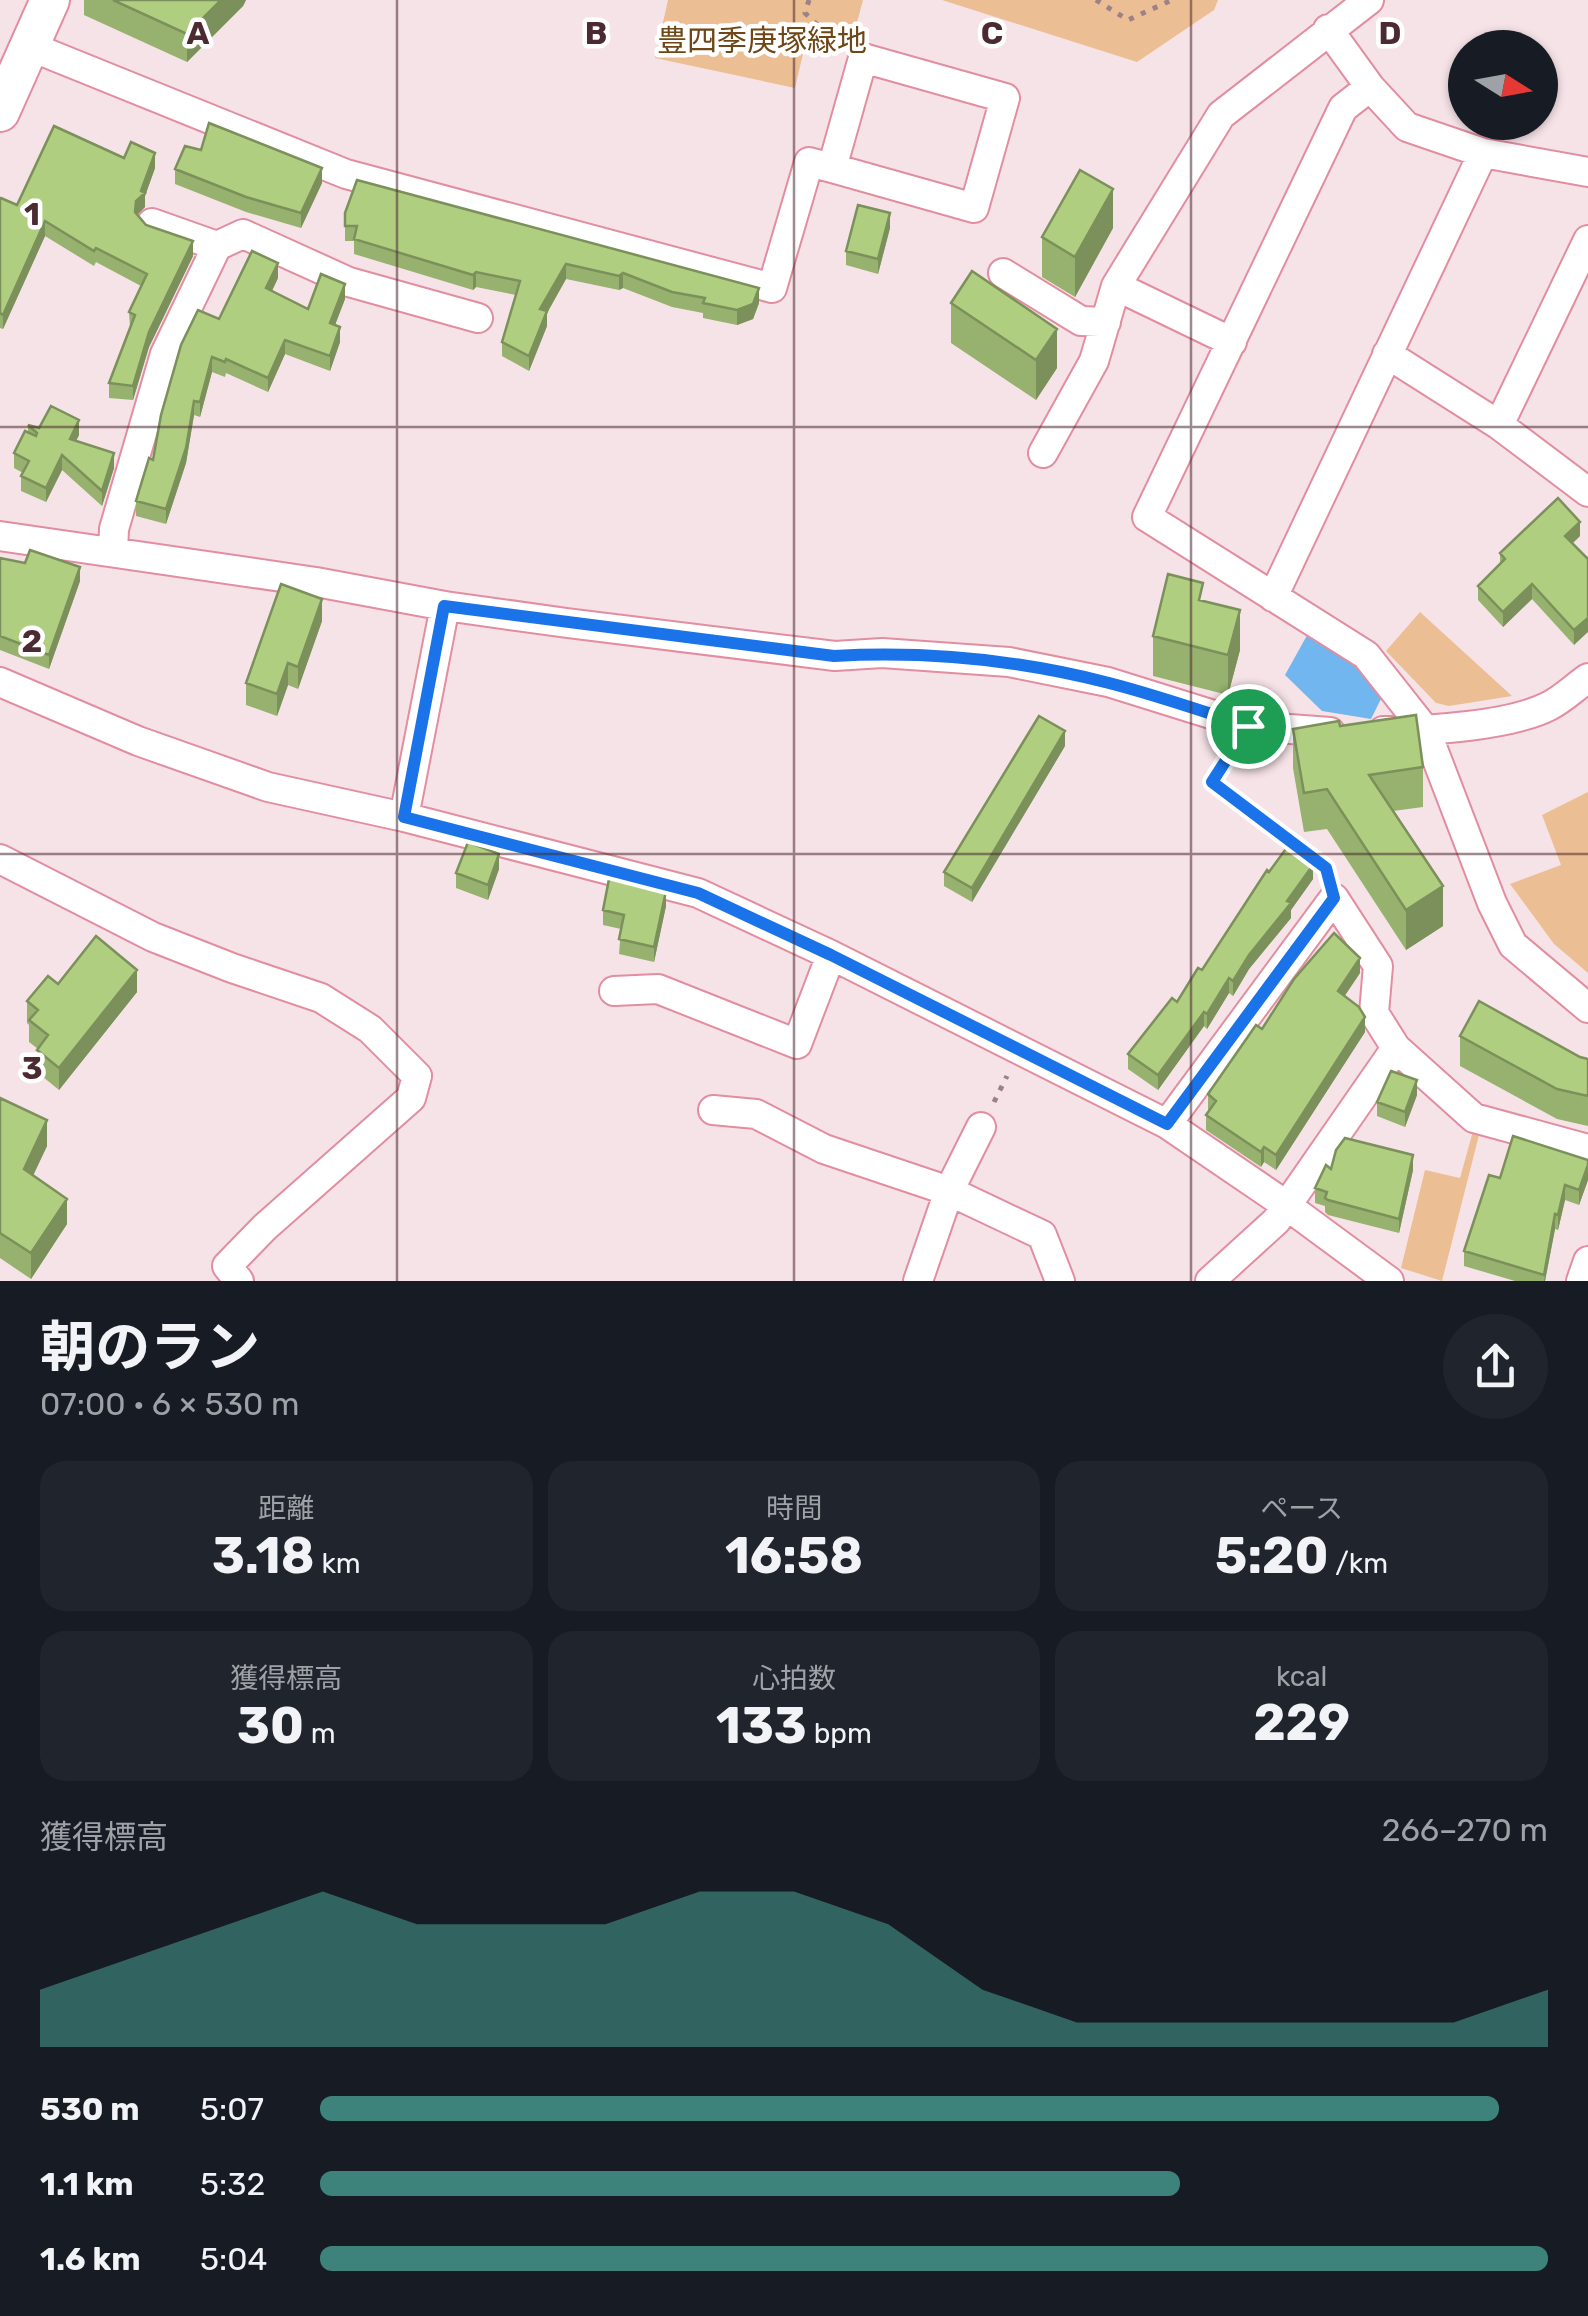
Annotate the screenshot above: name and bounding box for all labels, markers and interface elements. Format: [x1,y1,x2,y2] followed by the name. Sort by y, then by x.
[187,14,210,52] text: A
[585,14,607,52] text: B
[981,14,1003,52] text: C
[1379,14,1401,52] text: D
[657,23,867,59] park label: 豊四季庚塚緑地
[1448,30,1558,140] north arrow
[1448,30,1558,140] map controls
[24,195,40,233] text: 1
[22,622,42,660] text: 2
[1206,684,1291,769] pin
[1221,699,1276,754] icon: arrive
[21,1049,43,1087] text: 3
[1443,1314,1548,1419] button: share
[40,1315,260,1380] text: 朝のラン
[40,1385,300,1423] text: 07:00 · 6 × 530 m
[258,1492,314,1525] text: 距離
[766,1492,822,1525] text: 時間
[1260,1492,1343,1525] text: ペース
[212,1526,315,1586] text: 3.18
[725,1526,863,1586] text: 16:58
[1215,1526,1329,1586] text: 5:20
[315,1547,361,1580] text: km
[1329,1547,1388,1580] text: /km
[1276,1660,1327,1693] text: kcal
[230,1662,342,1695] text: 獲得標高
[752,1662,836,1695] text: 心拍数
[1253,1693,1350,1753] text: 229
[237,1696,304,1756] text: 30
[716,1696,807,1756] text: 133
[304,1717,336,1750] text: m
[807,1717,872,1750] text: bpm
[1382,1811,1548,1849] text: 266–270 m
[40,1818,168,1856] text: 獲得標高
[40,2090,140,2128] text: 530 m
[200,2090,264,2128] text: 5:07
[40,2165,134,2203] text: 1.1 km
[200,2165,265,2203] text: 5:32
[40,2240,141,2278] text: 1.6 km
[200,2240,267,2278] text: 5:04

